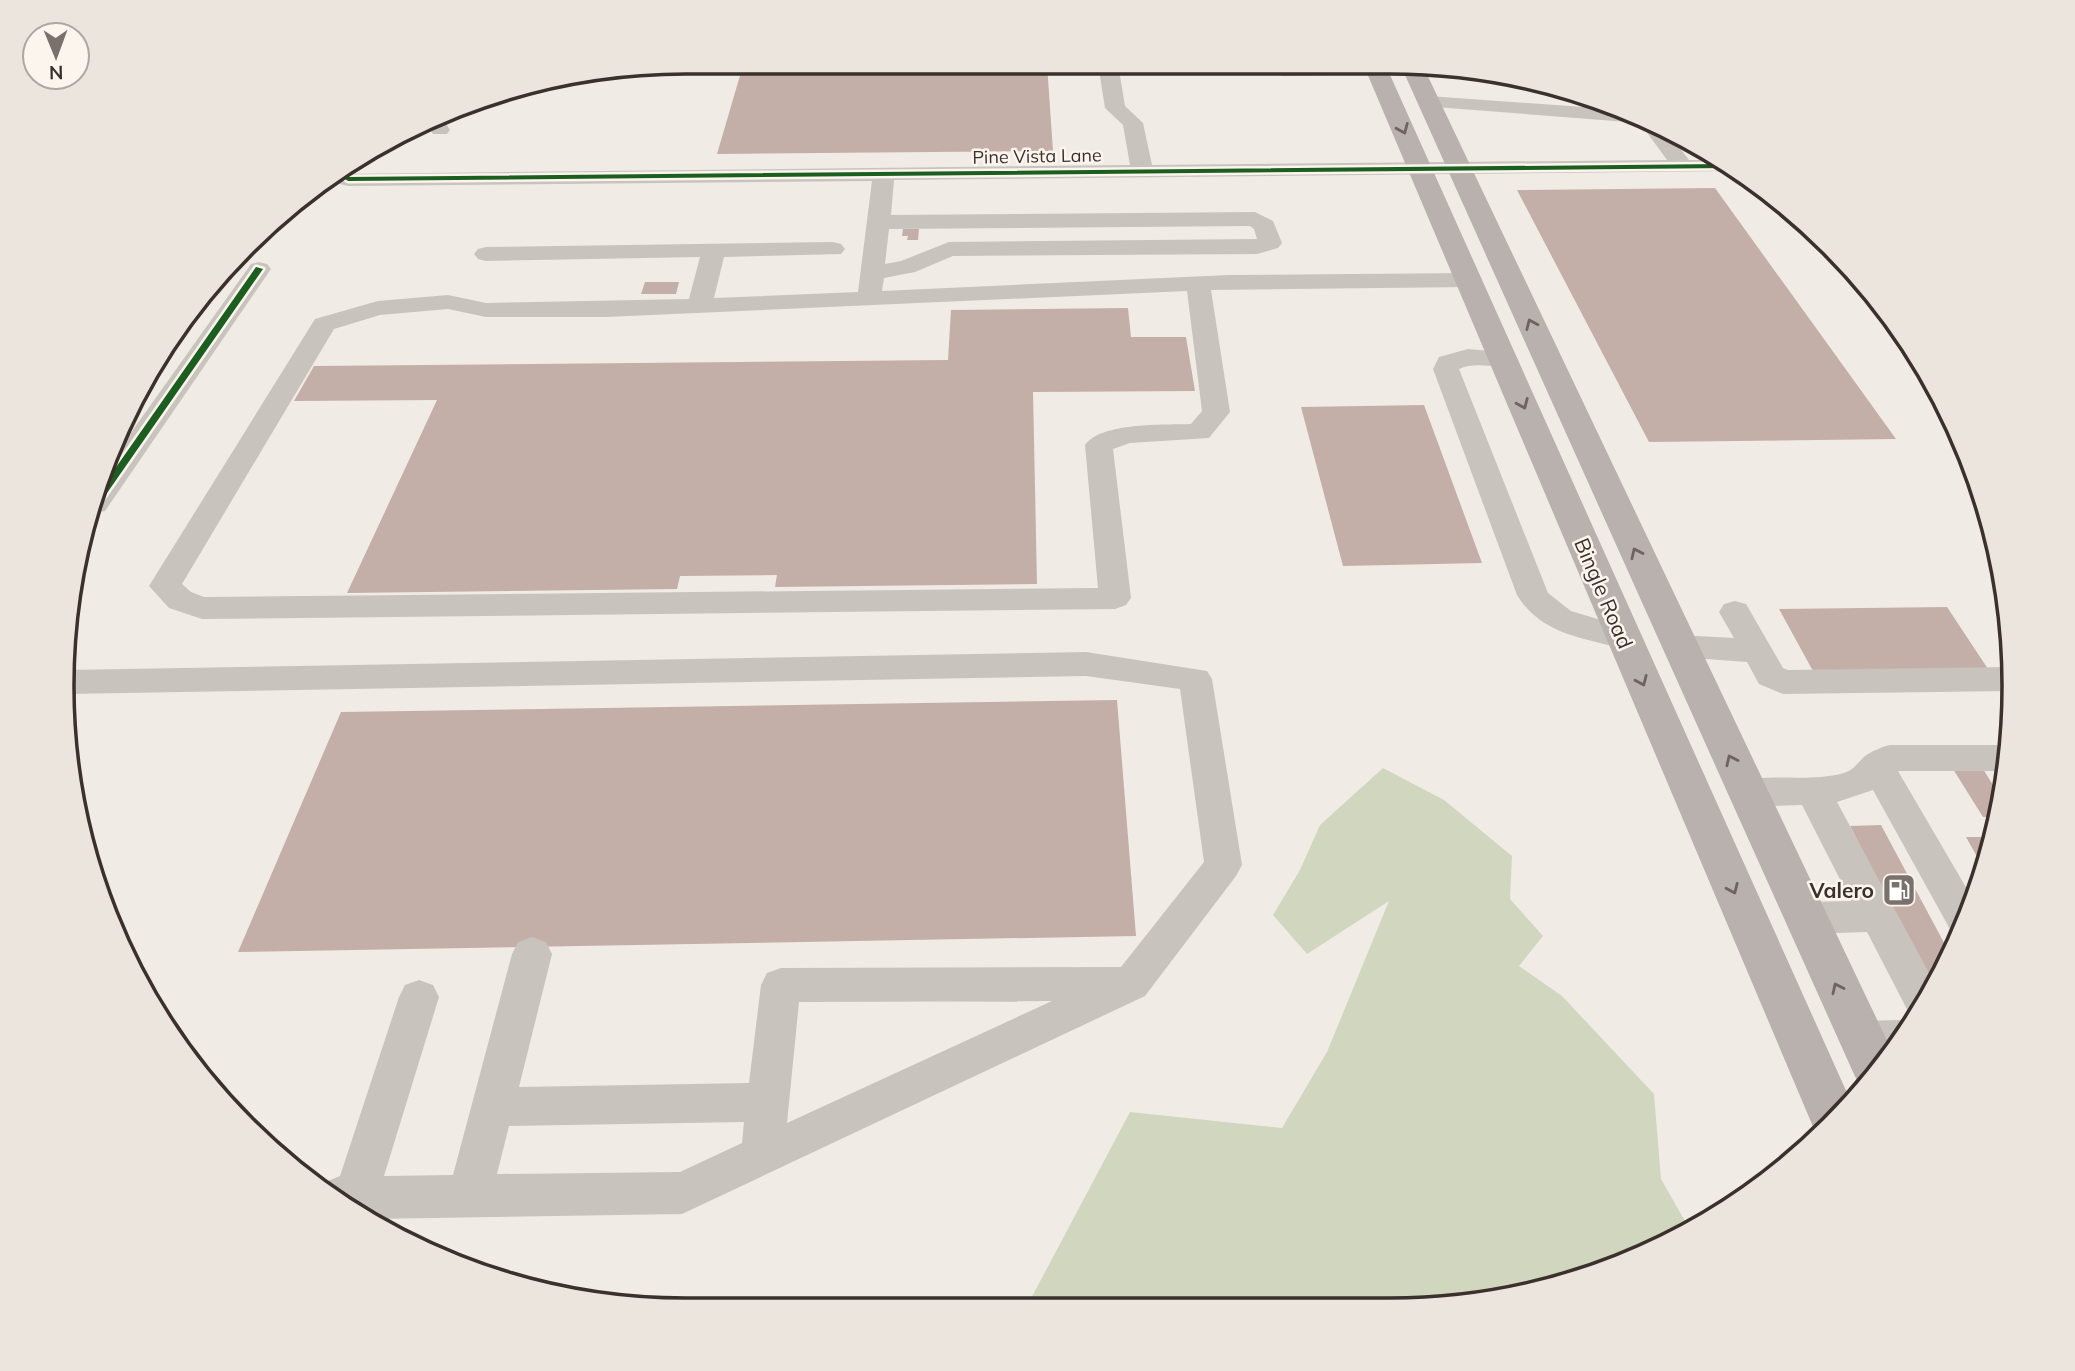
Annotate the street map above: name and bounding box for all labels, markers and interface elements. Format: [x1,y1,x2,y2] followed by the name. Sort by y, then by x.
[21,21,91,91] north arrow
[49,61,64,85] text: N
[1394,122,1408,134] one-way arrow
[972,143,1102,169] street label: Pine Vista Lane
[1525,319,1539,331] one-way arrow
[1515,397,1529,410] one-way arrow
[1569,534,1639,652] street label: Bingle Road
[1630,548,1644,560] one-way arrow
[1634,674,1648,686] one-way arrow
[1725,754,1739,767] one-way arrow
[1880,871,1918,909] fuel station icon: Valero
[1809,877,1874,903] place label: Valero
[1725,882,1739,895] one-way arrow
[1831,983,1845,995] one-way arrow

